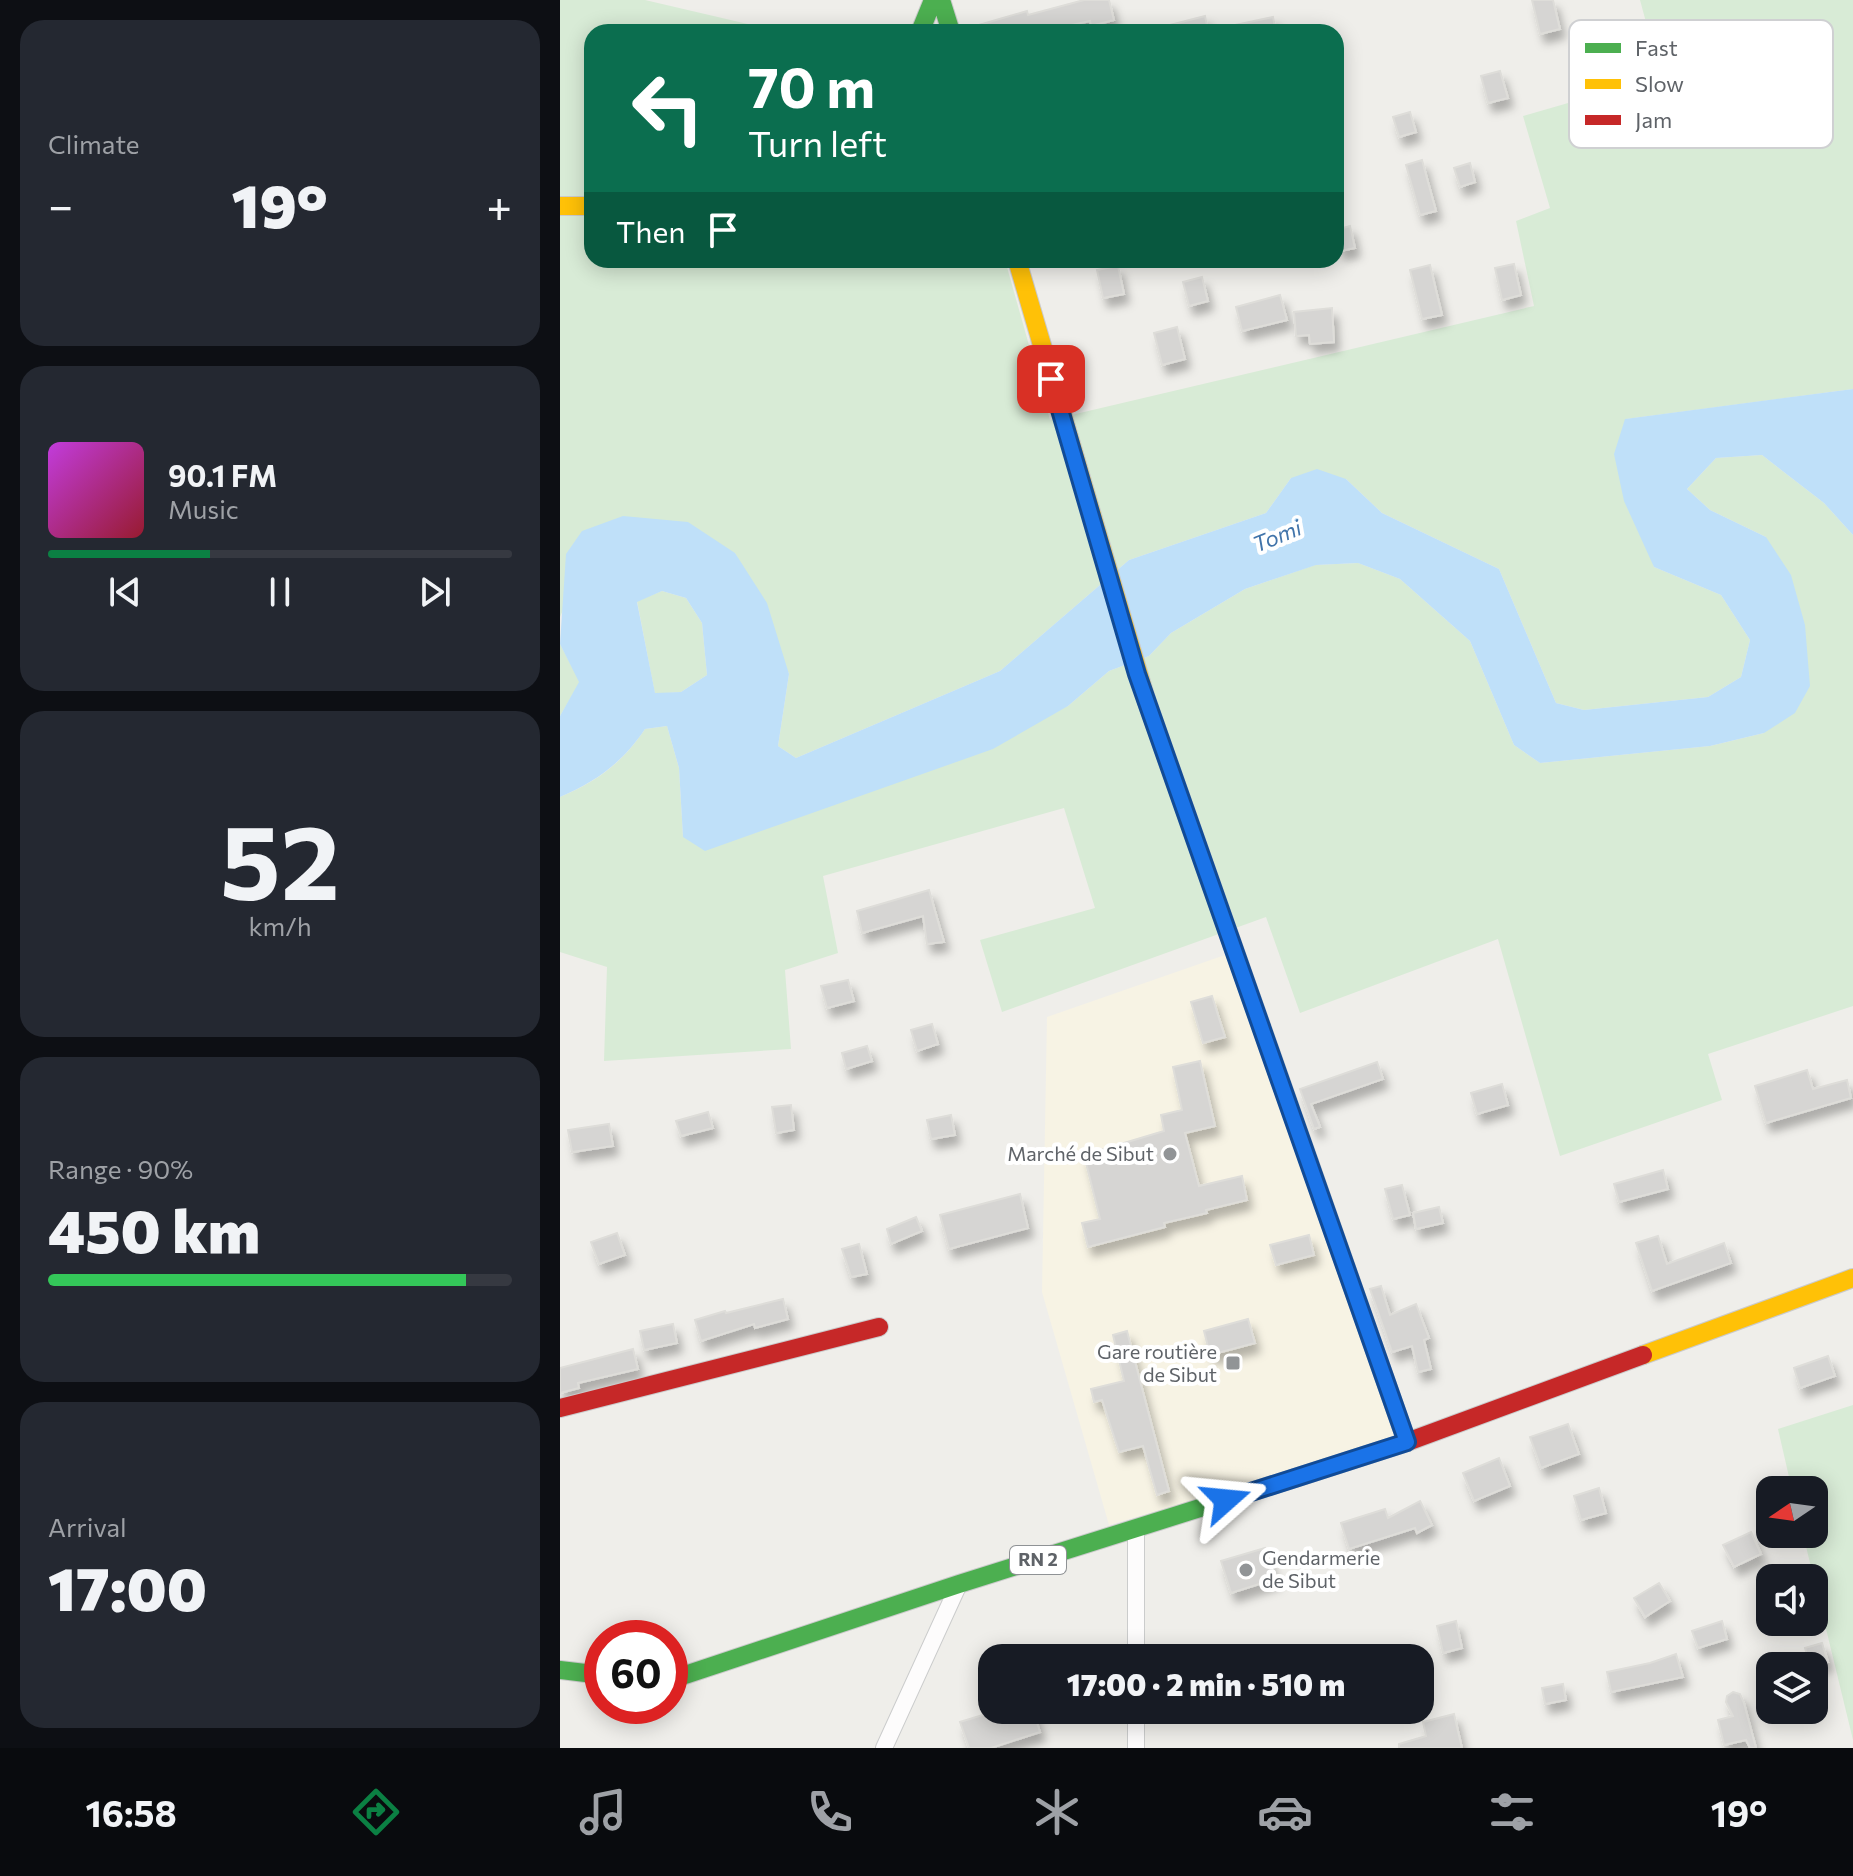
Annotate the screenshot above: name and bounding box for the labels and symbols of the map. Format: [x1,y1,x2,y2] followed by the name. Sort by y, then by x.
[1569,20,1833,148] legend
[1635,34,1678,61] text: Fast
[1635,70,1684,97] text: Slow
[1635,106,1672,133] text: Jam
[1017,345,1085,413] pin
[1248,513,1306,557] water label: Tomi
[1007,1141,1154,1165] place label: Marché de Sibut
[1161,1145,1179,1163] marker: Marché de Sibut
[1097,1339,1217,1386] place label: Gare routière de Sibut
[1224,1354,1242,1372] marker: Gare routière de Sibut
[1184,1458,1268,1542] position arrow
[1756,1476,1828,1548] north arrow
[1262,1545,1380,1592] place label: Gendarmerie de Sibut
[1010,1546,1066,1574] road number: RN 2
[1237,1561,1255,1579] marker: Gendarmerie de Sibut
[584,1620,688,1724] speed limit sign: 60

